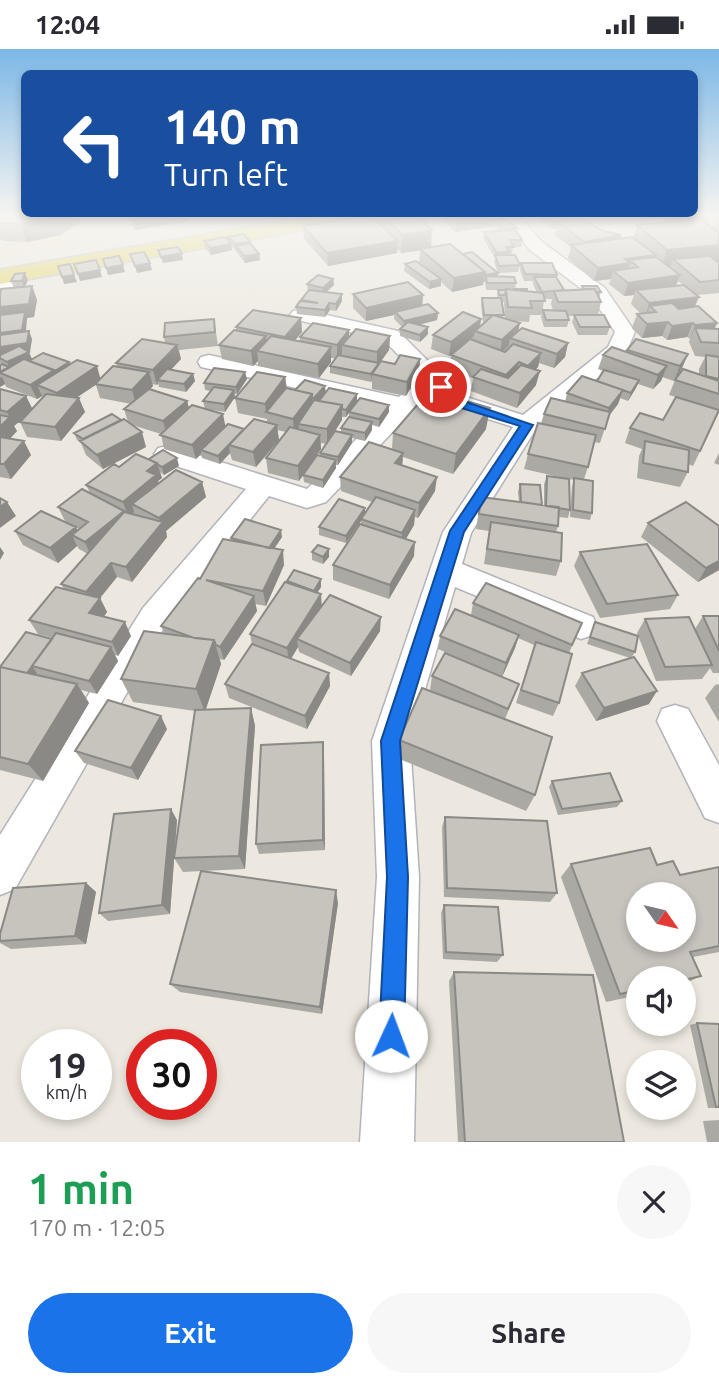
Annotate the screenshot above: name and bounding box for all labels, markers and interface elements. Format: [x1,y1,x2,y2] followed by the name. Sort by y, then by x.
[35,10,100,39] text: 12:04
[49,98,140,189] icon: left
[164,98,301,153] text: 140 m
[164,156,288,192] text: Turn left
[411,357,471,417] pin
[422,368,460,406] icon: arrive
[626,882,696,952] north arrow
[626,882,696,1120] map controls
[626,966,696,1036] button: sound
[354,999,428,1073] position arrow
[126,1029,217,1120] speed limit sign: 30
[47,1045,86,1085] text: 19
[626,1050,696,1120] button: layers
[46,1082,87,1102] text: km/h
[28,1165,134,1212] text: 1 min
[617,1165,691,1239] button: close
[28,1215,166,1240] text: 170 m · 12:05
[28,1293,353,1373] button: Exit
[367,1293,691,1373] button: Share

